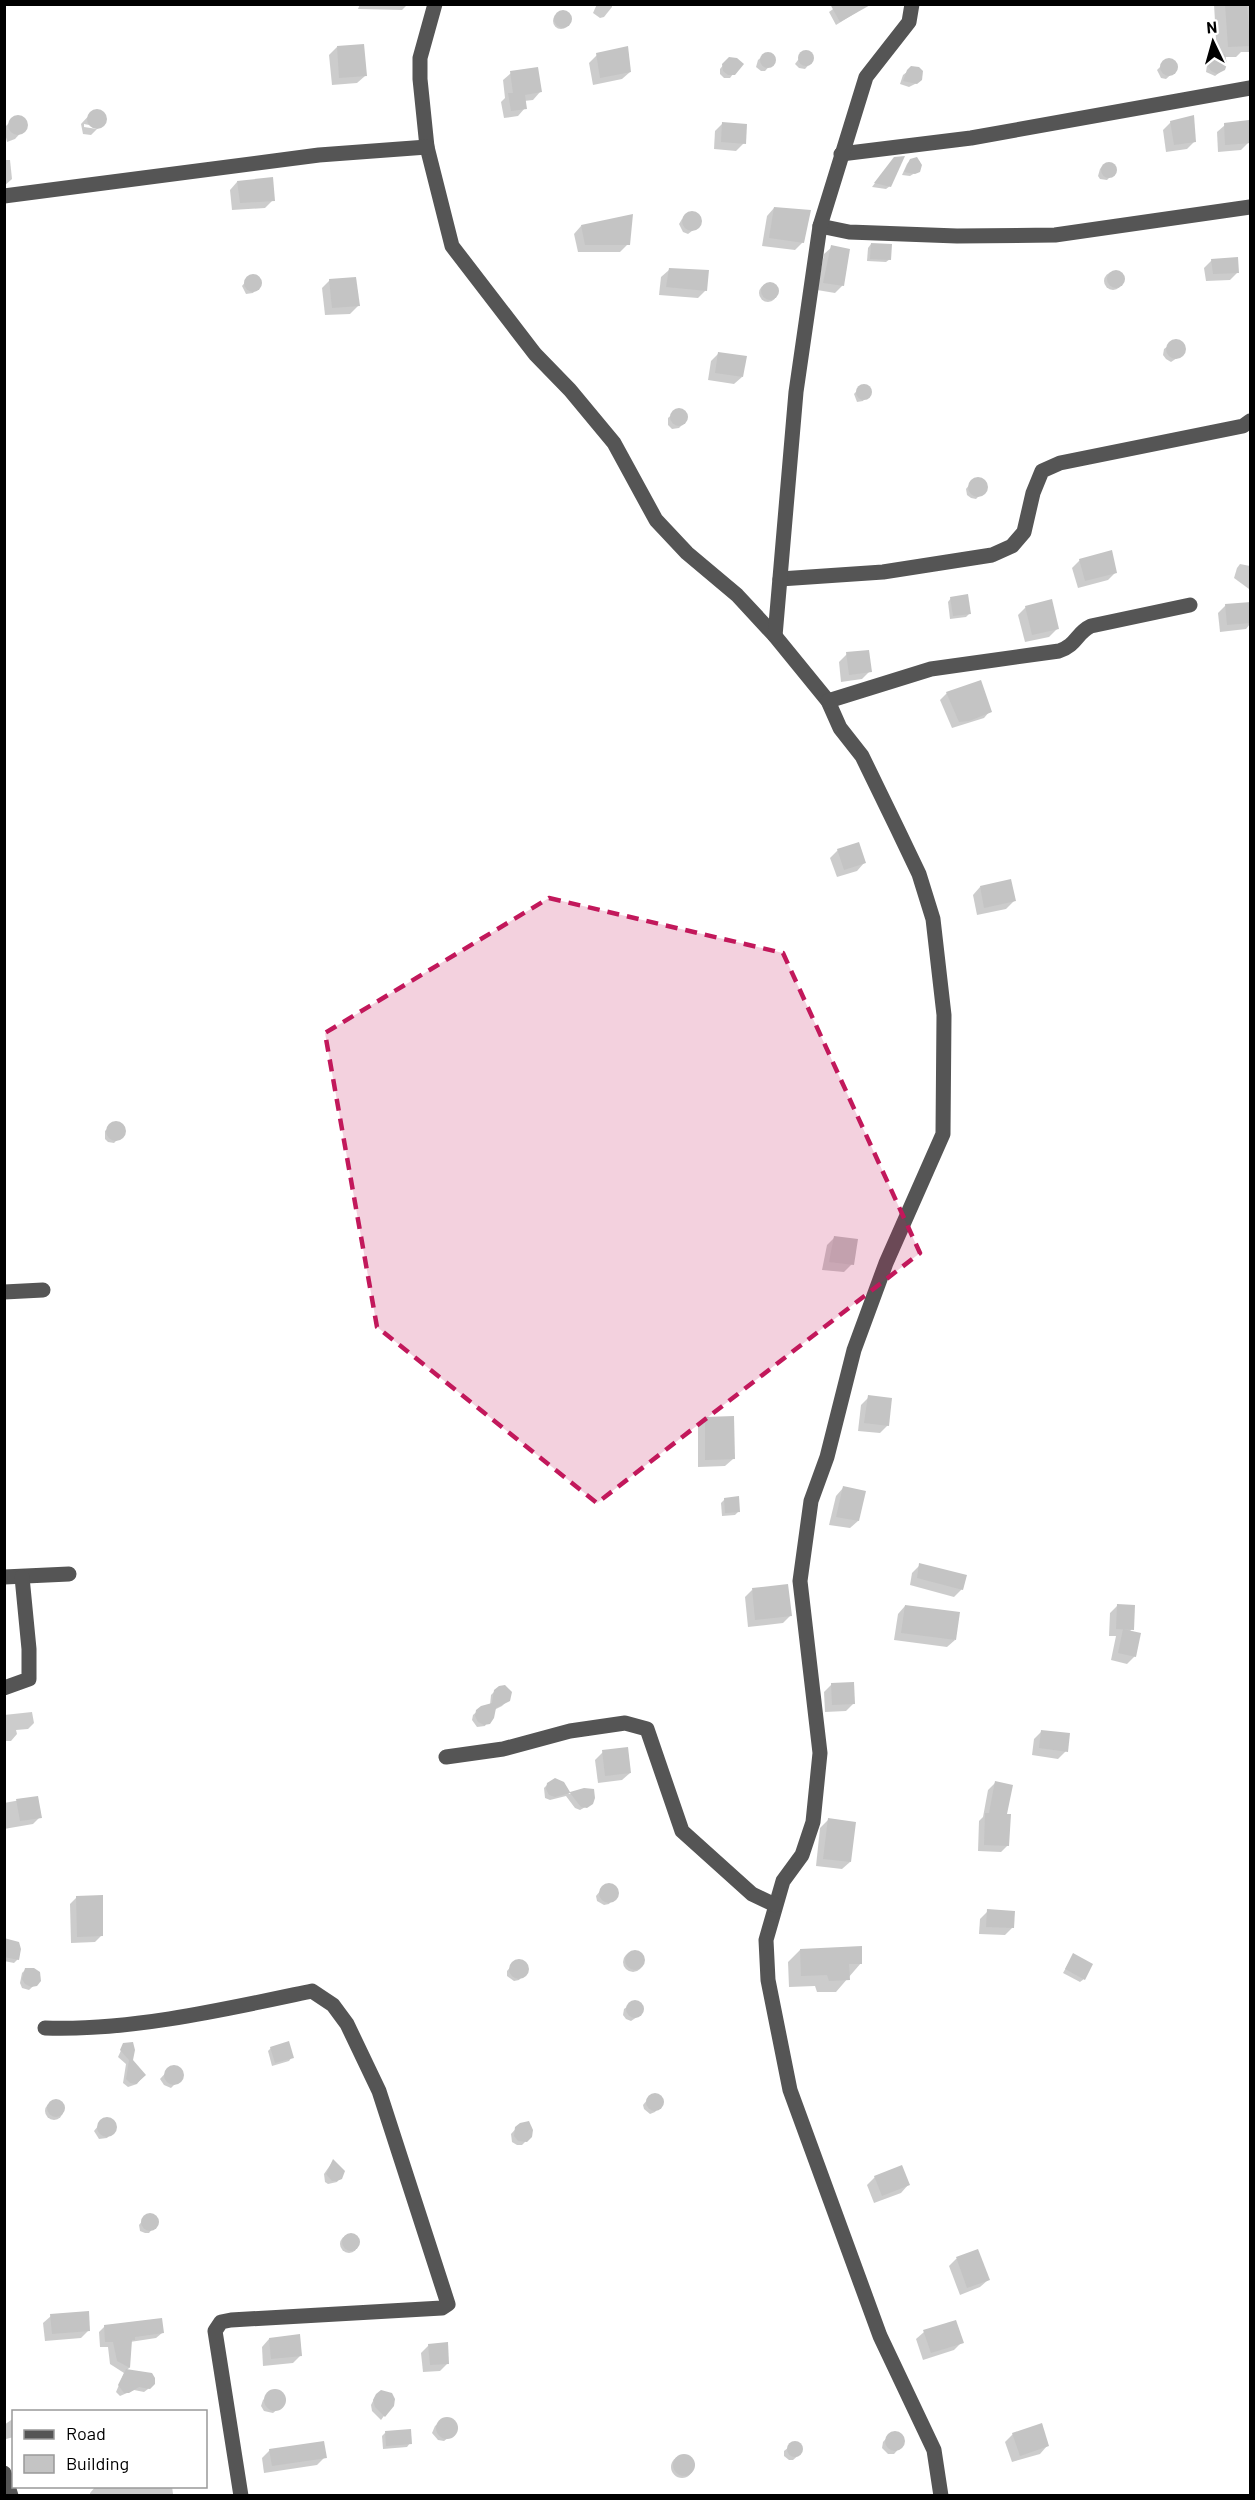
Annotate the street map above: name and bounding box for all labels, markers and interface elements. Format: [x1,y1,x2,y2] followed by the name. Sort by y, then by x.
[1183,12,1243,72] north arrow
[1206,17,1218,36] text: N
[12,2410,207,2488] legend
[66,2422,106,2444] text: Road
[66,2452,129,2474] text: Building

